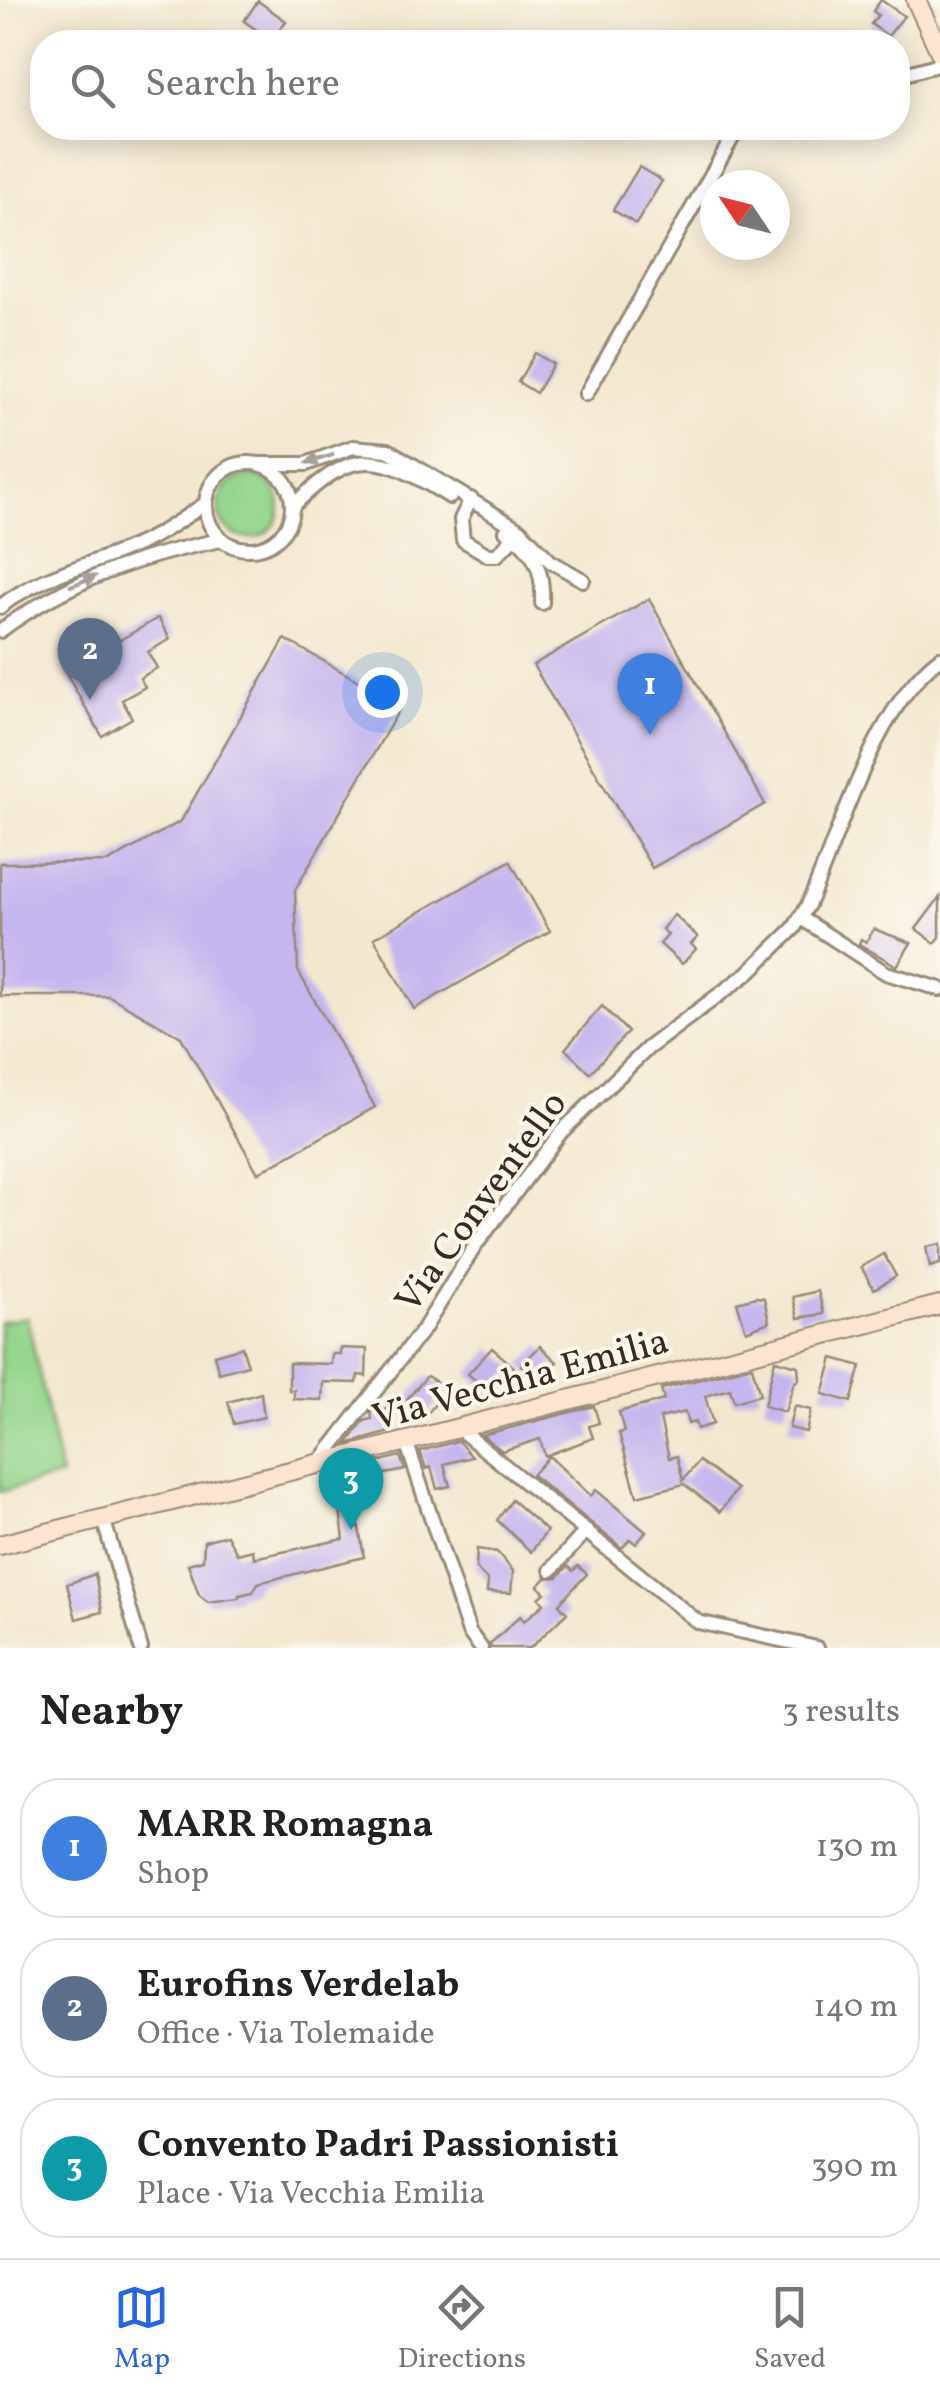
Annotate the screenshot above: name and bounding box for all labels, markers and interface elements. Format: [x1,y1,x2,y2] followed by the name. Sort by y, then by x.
[30,30,910,140] search box
[65,58,120,113] icon: search
[145,59,340,112] text: Search here
[700,170,790,260] north arrow
[304,452,334,467] one-way arrow
[69,572,99,588] one-way arrow
[58,618,122,700] pin: 2
[618,652,682,735] pin: 1
[357,667,408,718] your location
[384,1081,581,1325] street label: Via Conventello
[367,1316,675,1446] street label: Via Vecchia Emilia
[318,1448,384,1530] pin: 3
[40,1684,183,1743] text: Nearby
[782,1691,900,1735] text: 3 results
[137,1800,433,1853] text: MARR Romagna
[68,1826,81,1870] text: 1
[816,1826,898,1870] text: 130 m
[137,1853,209,1897] text: Shop
[137,1960,459,2013] text: Eurofins Verdelab
[66,1986,83,2030] text: 2
[813,1986,898,2030] text: 140 m
[137,2013,435,2057] text: Office · Via Tolemaide
[137,2120,619,2173] text: Convento Padri Passionisti
[66,2146,83,2190] text: 3
[811,2146,898,2190] text: 390 m
[137,2173,485,2217] text: Place · Via Vecchia Emilia
[114,2280,170,2379] tab: Map
[398,2280,526,2379] tab: Directions
[754,2280,826,2379] tab: Saved

